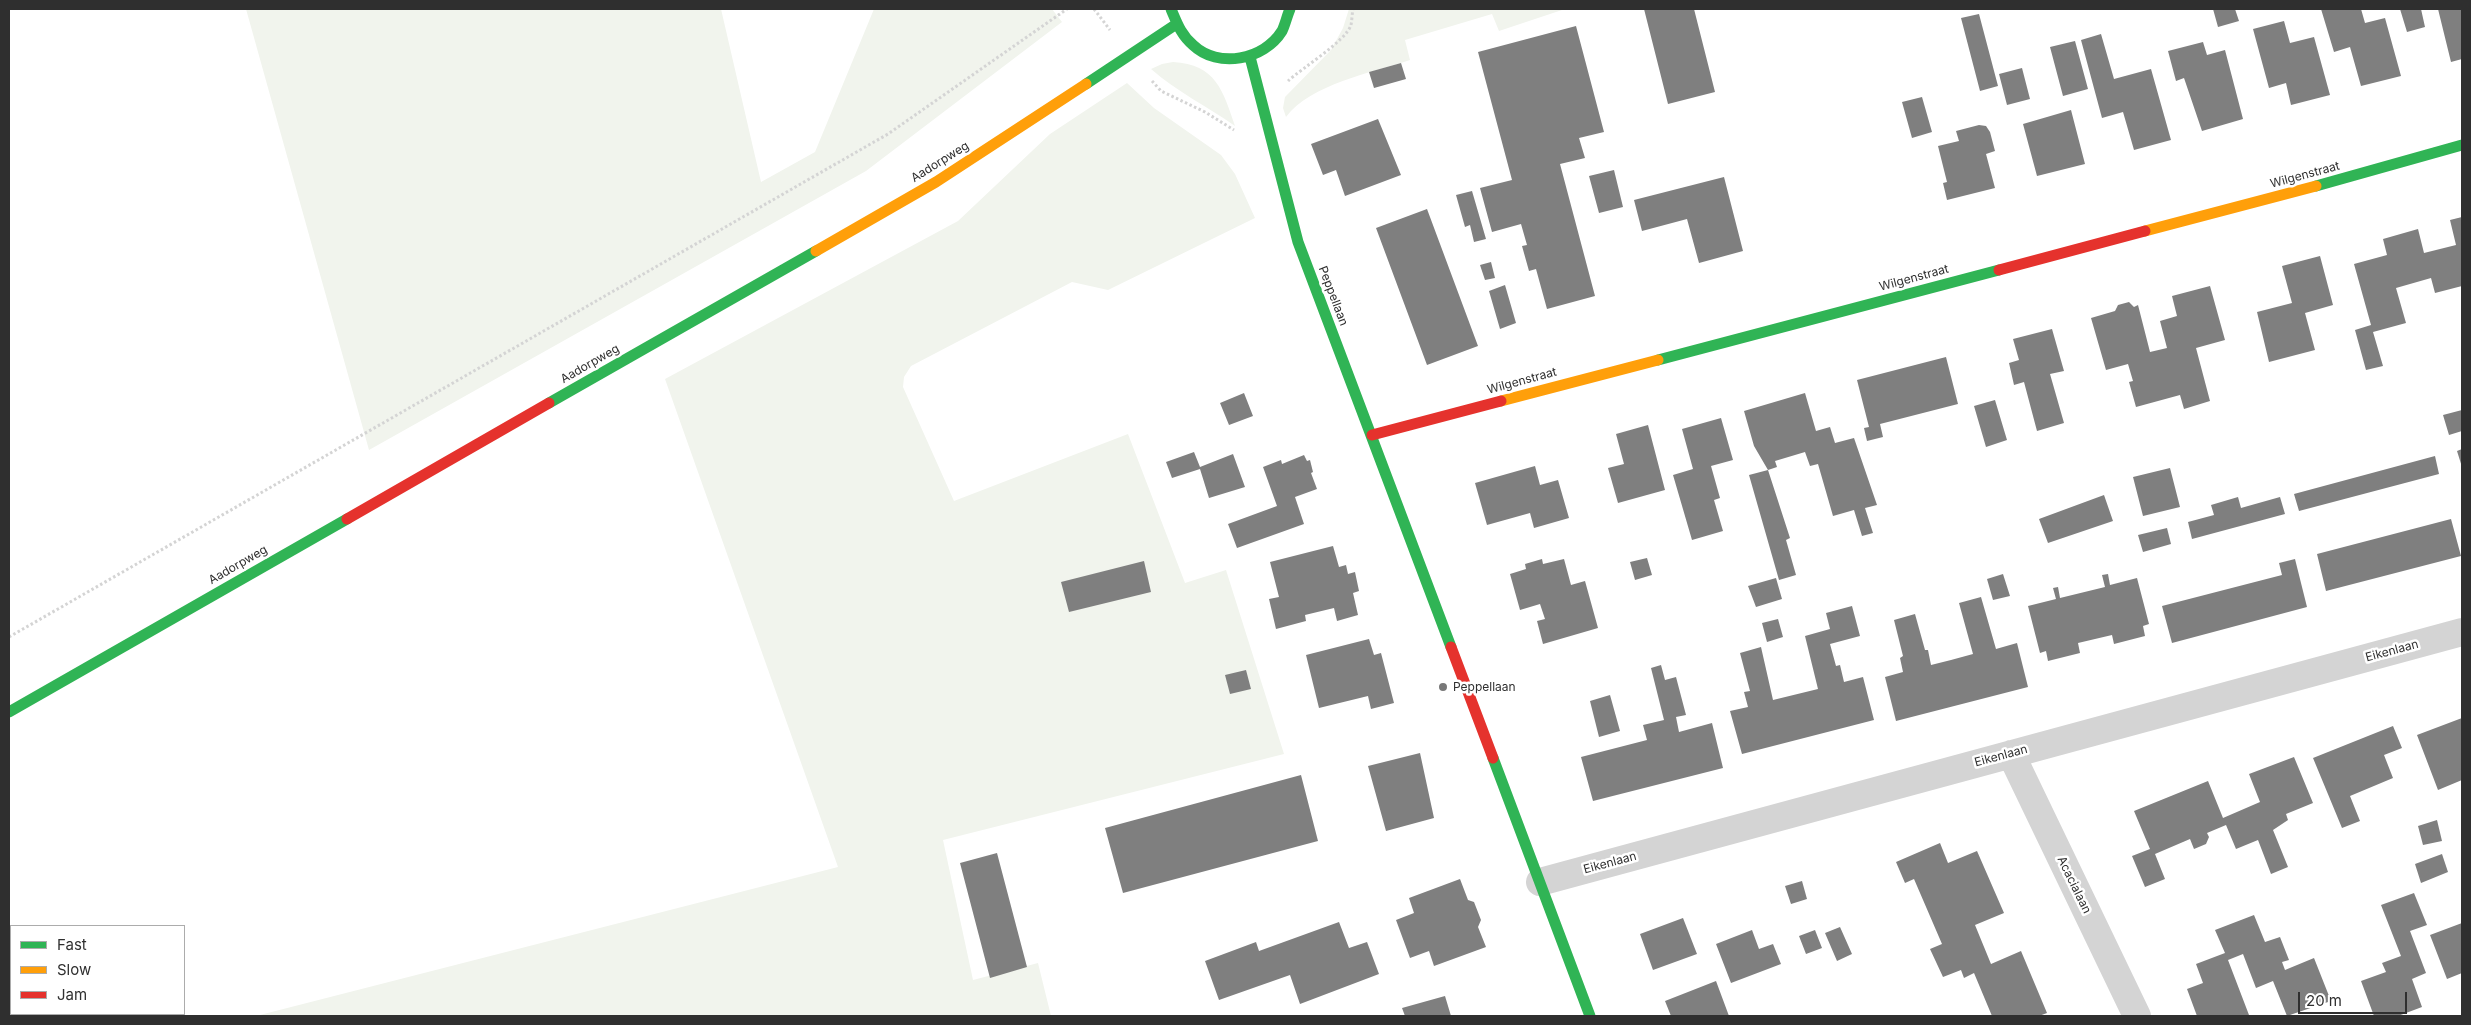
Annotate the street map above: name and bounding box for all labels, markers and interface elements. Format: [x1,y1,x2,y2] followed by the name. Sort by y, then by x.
[908,139,972,185] street label: Aadorpweg
[2269,159,2341,191] street label: Wilgenstraat
[1878,262,1950,294] street label: Wilgenstraat
[1315,264,1351,328] street label: Peppellaan
[558,341,622,387] street label: Aadorpweg
[1486,365,1558,397] street label: Wilgenstraat
[206,542,270,588] street label: Aadorpweg
[2364,637,2420,665] street label: Eikenlaan
[1453,680,1516,694] place label: Peppellaan
[1437,681,1449,693] marker: Peppellaan
[1973,742,2029,770] street label: Eikenlaan
[1582,849,1638,877] street label: Eikenlaan
[2054,854,2094,916] street label: Acacialaan
[10,925,185,1015] legend
[57,935,87,954] text: Fast
[57,960,91,979] text: Slow
[2301,982,2410,1014] scale bar
[57,985,87,1004] text: Jam
[2306,991,2342,1010] text: 20 m

